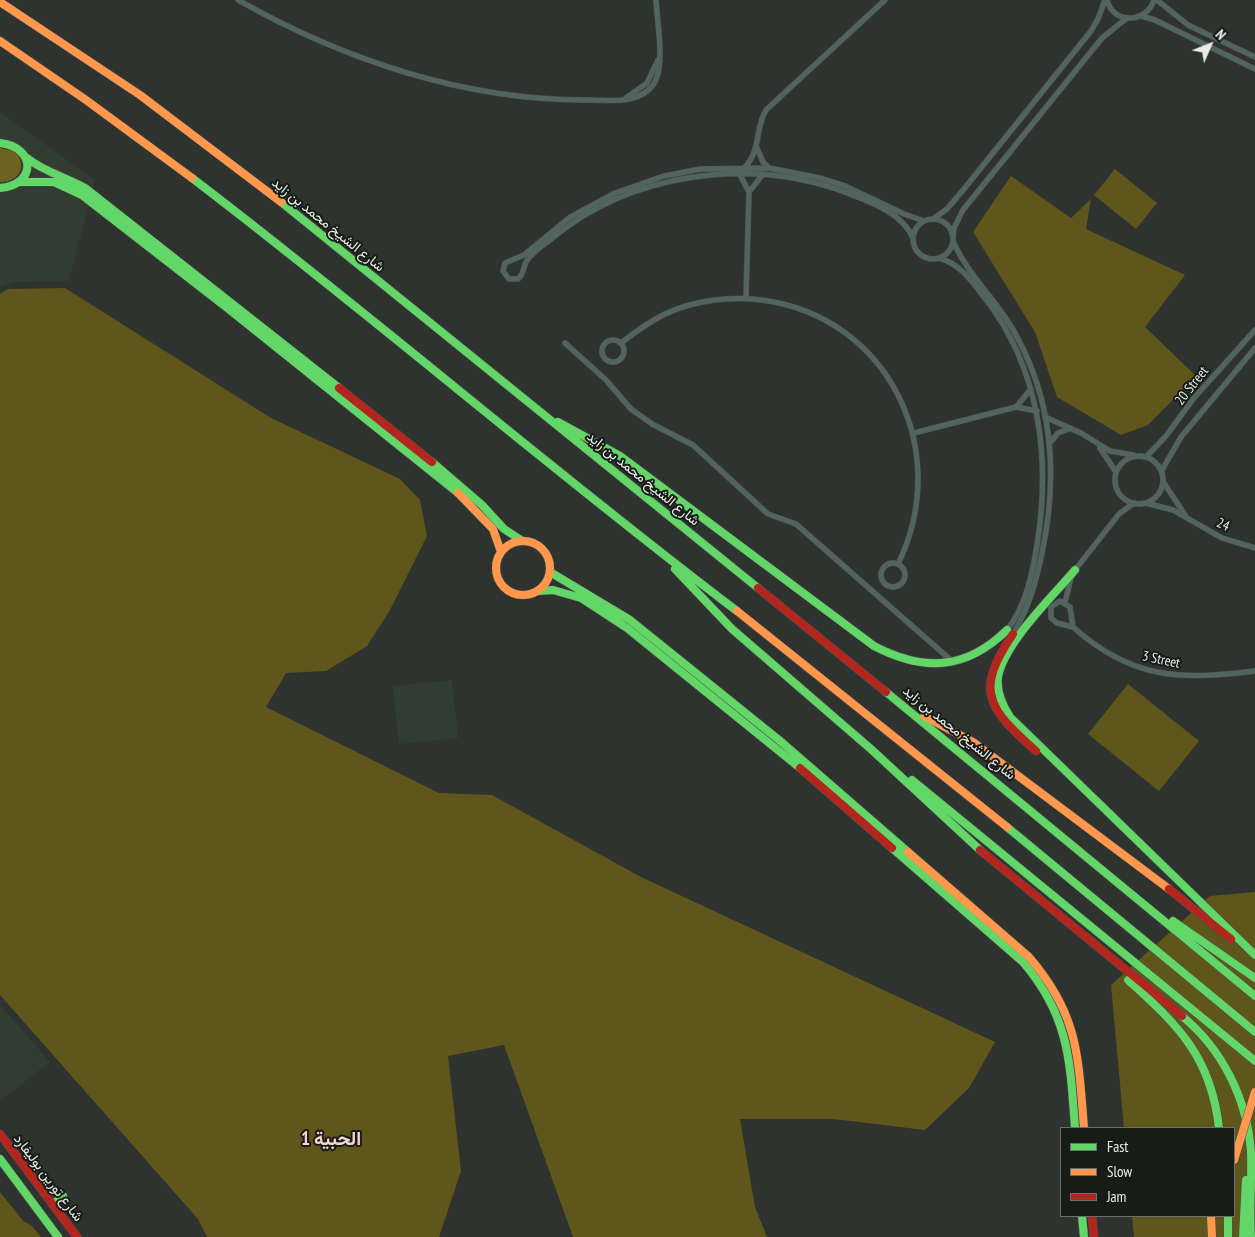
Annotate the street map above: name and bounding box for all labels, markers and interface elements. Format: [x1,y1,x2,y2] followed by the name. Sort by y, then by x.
[1185,20,1235,70] north arrow
[1212,26,1230,44] text: N
[268,174,388,276] street label: شارع الشيخ محمد بن زايد
[1172,363,1212,409] street label: 20 Street
[583,428,703,530] street label: شارع الشيخ محمد بن زايد
[1214,515,1232,535] street label: 24
[1141,648,1181,672] street label: 3 Street
[899,682,1019,784] street label: شارع الشيخ محمد بن زايد
[1060,1127,1235,1217] legend
[301,1129,361,1151] district label: الحبية 1
[10,1131,86,1225] street label: شارع تورين بوليفارد
[1107,1137,1128,1156] text: Fast
[1107,1162,1132,1181] text: Slow
[1107,1187,1126,1206] text: Jam

